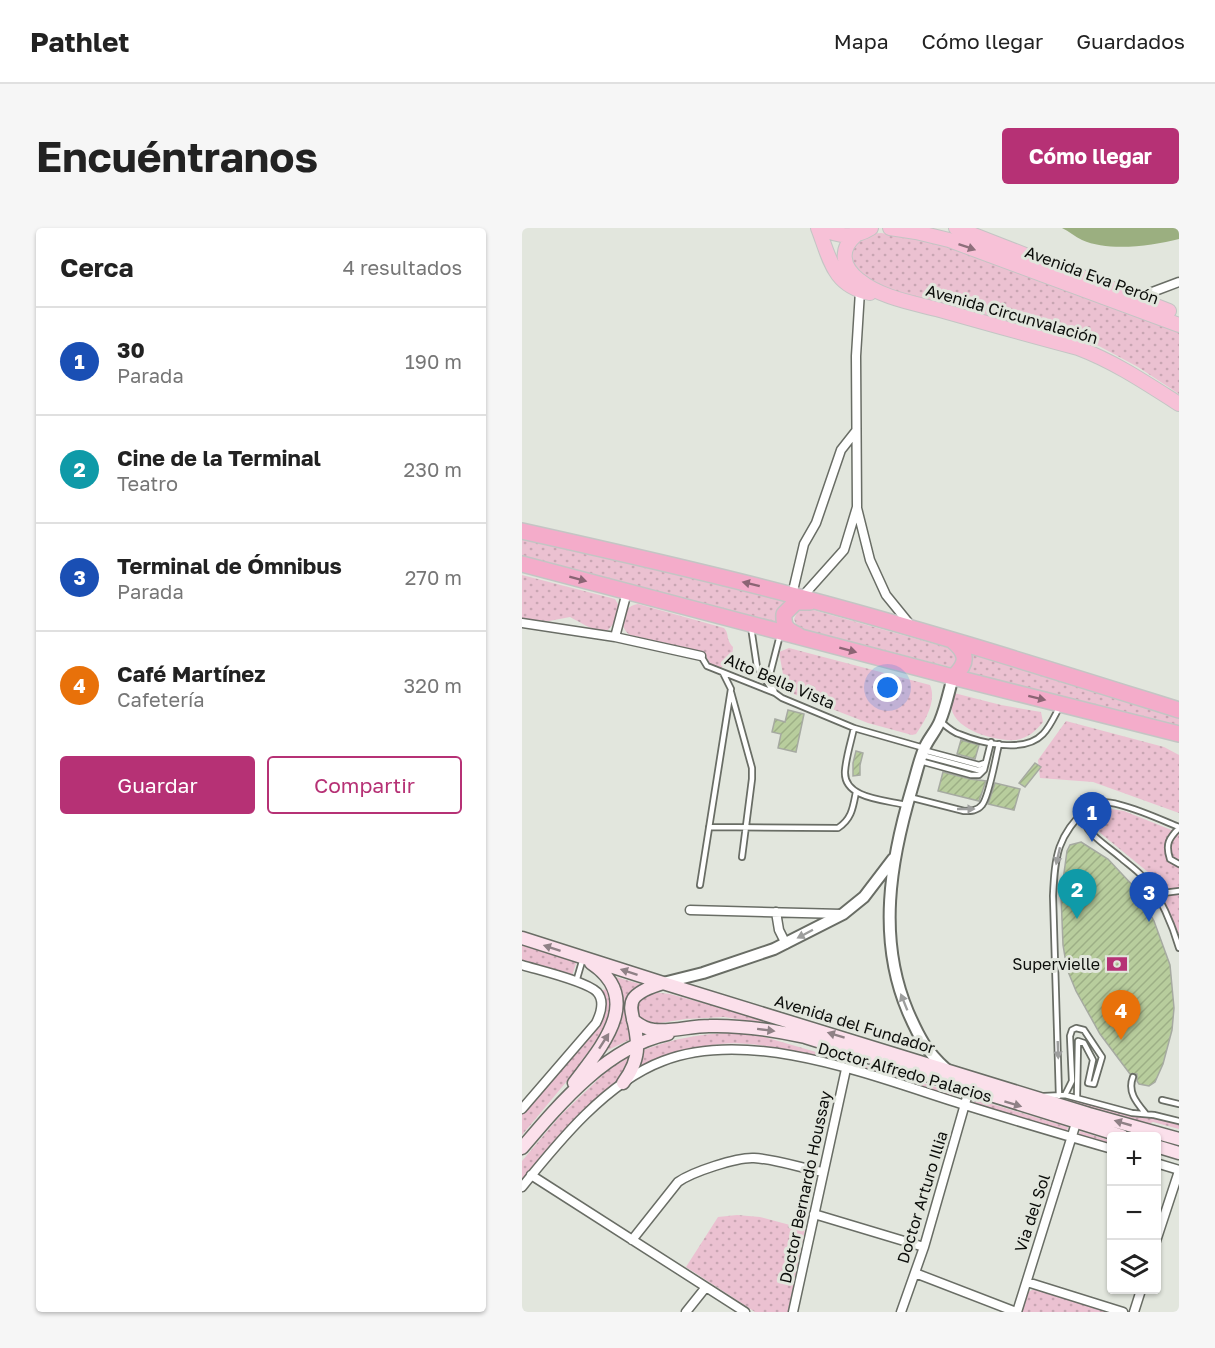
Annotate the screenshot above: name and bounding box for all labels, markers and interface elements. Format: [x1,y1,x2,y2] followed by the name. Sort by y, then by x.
[30,25,130,58] text: Pathlet
[834,28,889,54] text: Mapa
[922,28,1043,54] text: Cómo llegar
[1076,28,1185,54] text: Guardados
[1002,128,1179,184] button: Cómo llegar
[36,131,318,181] text: Encuéntranos
[958,242,976,252] one-way arrow
[1022,242,1162,308] street label: Avenida Eva Perón
[60,252,134,283] text: Cerca
[343,255,462,279] text: 4 resultados
[924,280,1100,348] street label: Avenida Circunvalación
[117,336,145,363] text: 30
[74,349,85,373] text: 1
[405,349,462,373] text: 190 m
[117,363,184,387] text: Parada
[117,444,321,471] text: Cine de la Terminal
[73,457,86,481] text: 2
[404,457,462,481] text: 230 m
[117,471,178,495] text: Teatro
[117,552,342,579] text: Terminal de Ómnibus
[73,565,86,589] text: 3
[405,565,462,589] text: 270 m
[570,575,588,584] one-way arrow
[117,579,184,603] text: Parada
[742,579,760,588] one-way arrow
[839,645,858,655] one-way arrow
[722,649,838,713] street label: Alto Bella Vista
[117,660,265,687] text: Café Martínez
[73,673,86,697] text: 4
[404,673,462,697] text: 320 m
[873,673,902,702] your location
[117,687,205,711] text: Cafetería
[1028,694,1046,704] one-way arrow
[60,756,255,814] button: Guardar
[267,756,462,814] button: Compartir
[1072,792,1112,842] pin: 1
[957,804,976,814] one-way arrow
[1052,846,1062,865] one-way arrow
[1058,870,1096,919] pin: 2
[1130,872,1168,922] pin: 3
[796,929,813,939] one-way arrow
[543,943,561,952] one-way arrow
[1105,952,1129,976] bank icon: Supervielle
[1012,954,1100,974] place label: Supervielle
[620,967,638,977] one-way arrow
[772,990,938,1058] street label: Avenida del Fundador
[1102,990,1140,1040] pin: 4
[899,993,909,1011] one-way arrow
[757,1025,776,1034] one-way arrow
[827,1030,845,1039] one-way arrow
[598,1033,609,1049] one-way arrow
[816,1038,994,1106] street label: Doctor Alfredo Palacios
[1053,1041,1062,1060] one-way arrow
[775,1089,835,1285] street label: Doctor Bernardo Houssay
[1004,1099,1022,1109] one-way arrow
[1114,1118,1132,1127] one-way arrow
[892,1128,952,1266] street label: Doctor Arturo Illia
[1107,1132,1161,1294] map controls
[1107,1132,1161,1186] button: +
[1010,1171,1054,1255] street label: Via del Sol
[1107,1186,1161,1240] button: −
[1107,1240,1161,1294] button: layers

